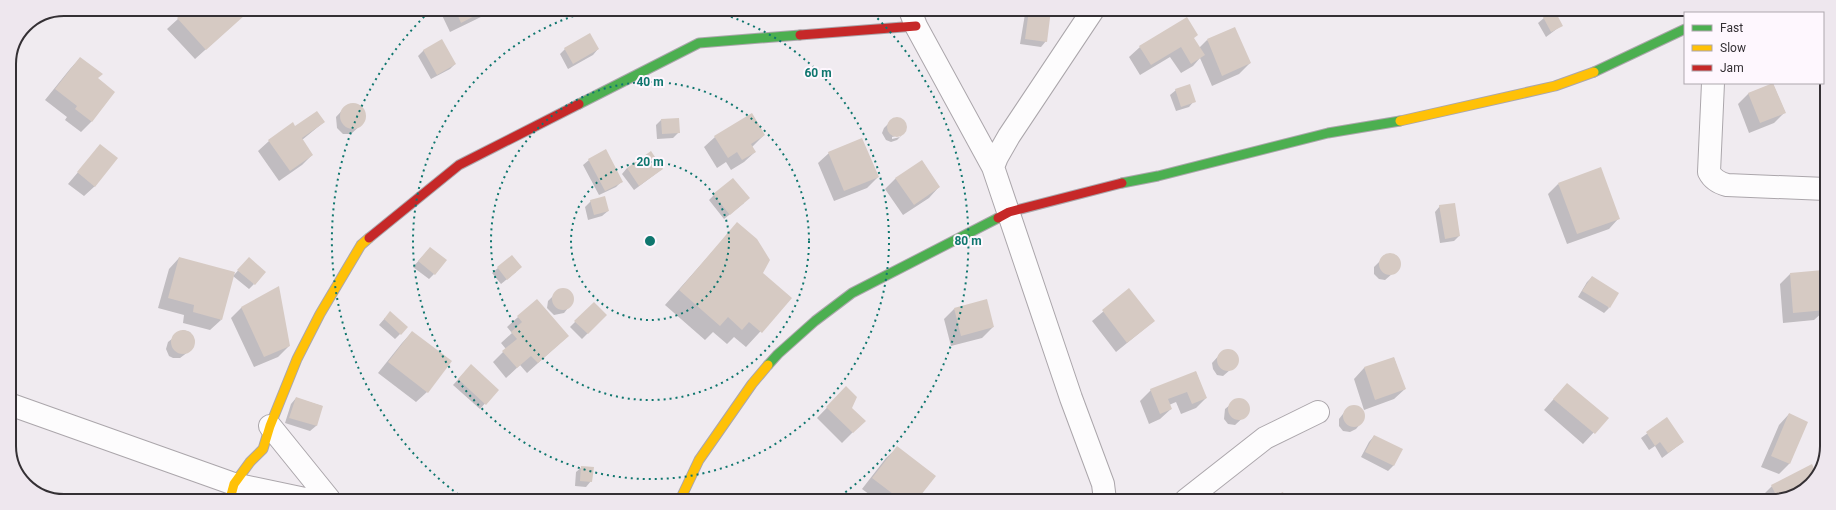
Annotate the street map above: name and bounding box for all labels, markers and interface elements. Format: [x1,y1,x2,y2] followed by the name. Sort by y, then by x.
[1684,12,1824,84] legend
[1720,21,1743,35] text: Fast
[1720,41,1746,55] text: Slow
[1720,61,1744,75] text: Jam
[804,66,832,80] text: 60 m
[636,75,664,89] text: 40 m
[636,155,664,169] text: 20 m
[643,234,657,248] centre of rings
[954,234,982,248] text: 80 m

